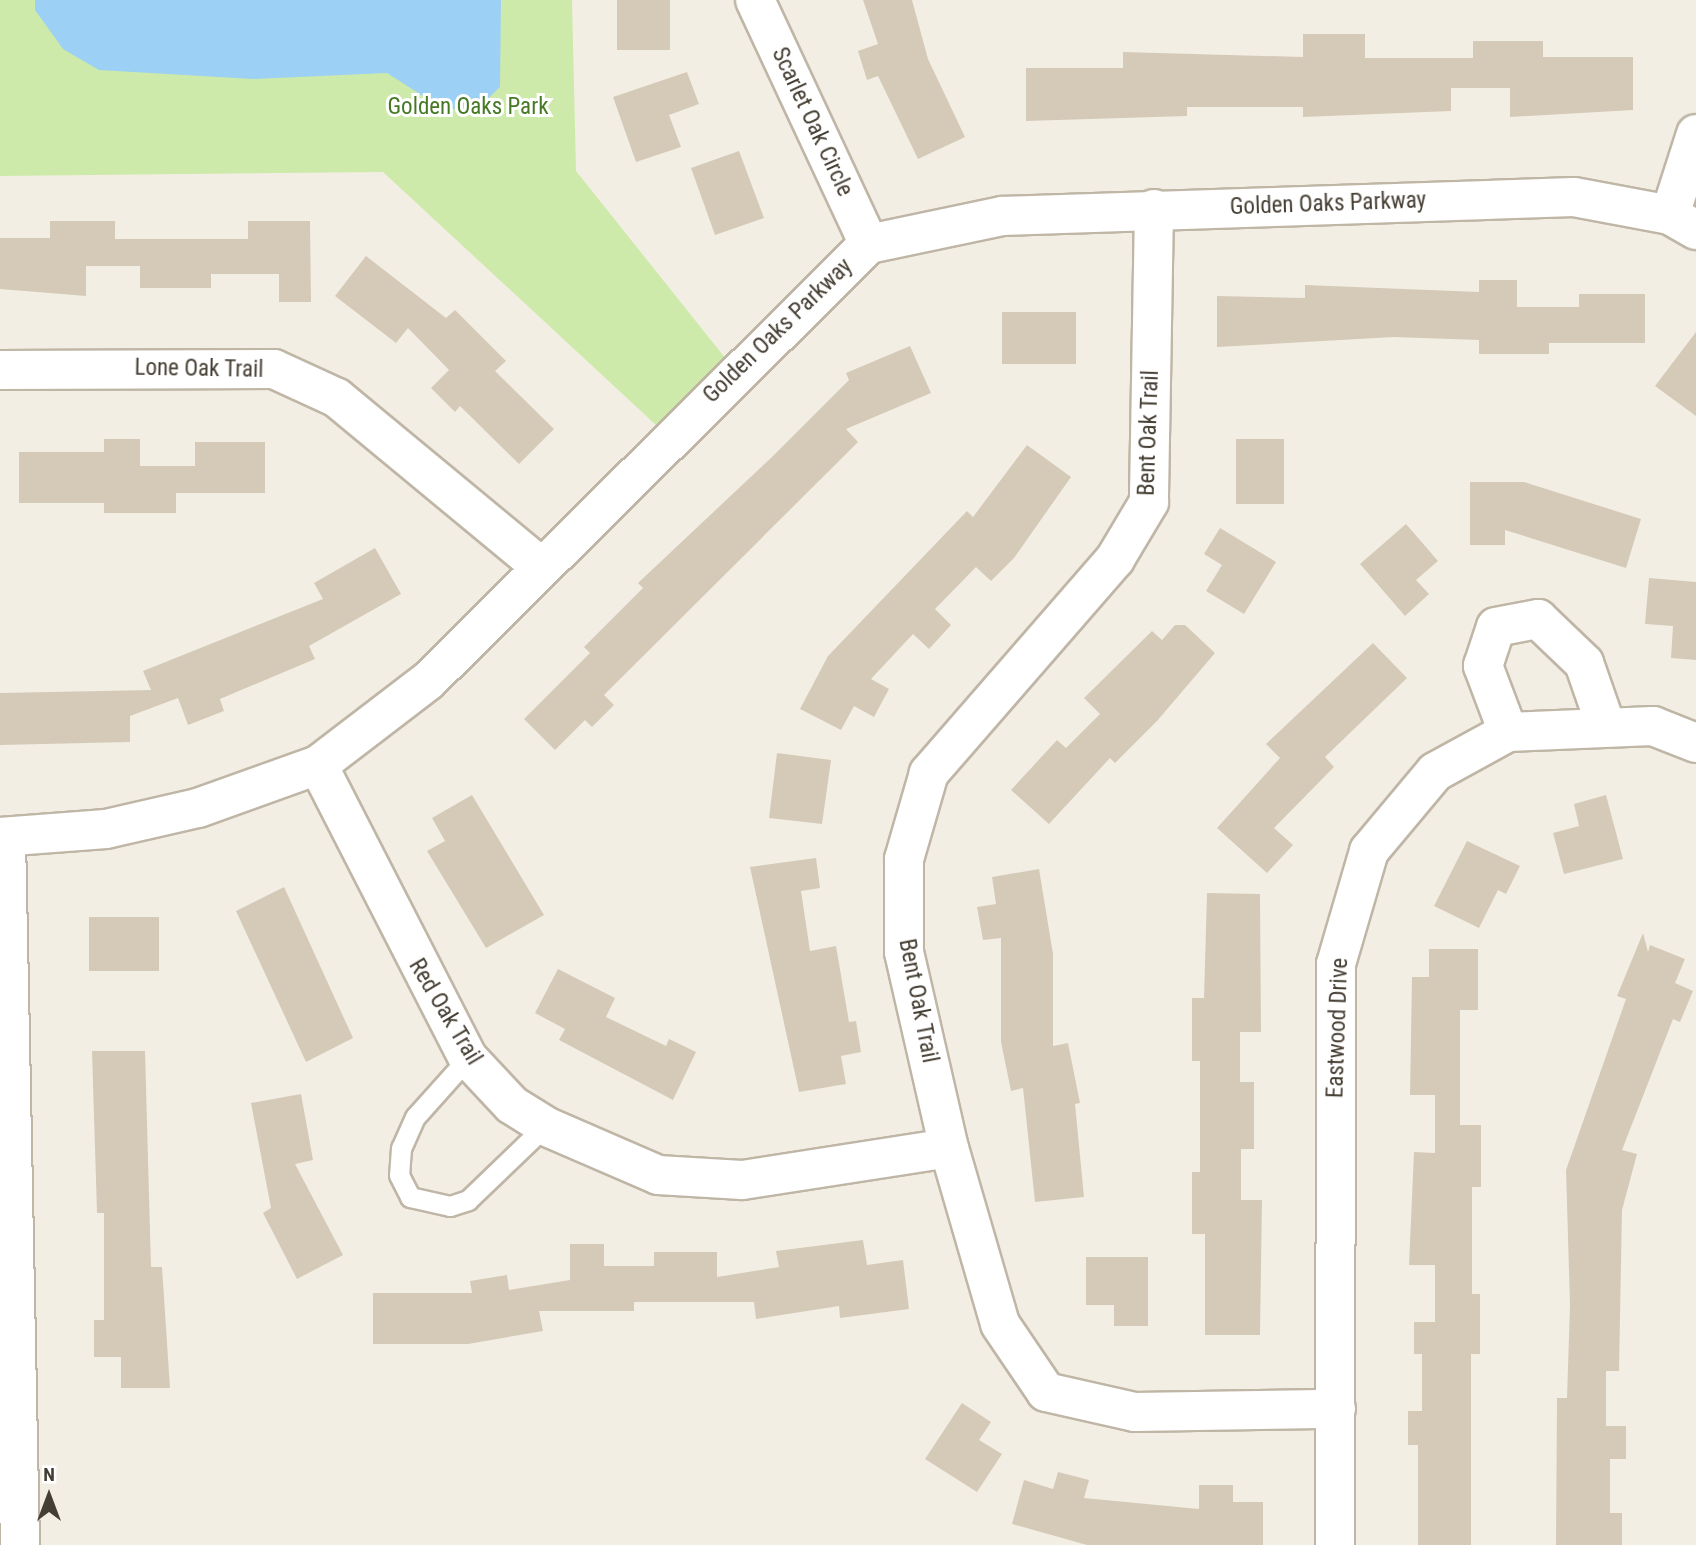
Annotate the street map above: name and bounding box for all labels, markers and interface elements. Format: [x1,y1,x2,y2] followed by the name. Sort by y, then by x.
[765,43,859,201] street label: Scarlet Oak Circle
[387,93,549,121] park label: Golden Oaks Park
[1229,187,1427,221] street label: Golden Oaks Parkway
[698,253,858,409] street label: Golden Oaks Parkway
[134,354,264,384] street label: Lone Oak Trail
[1133,369,1165,497] street label: Bent Oak Trail
[892,936,944,1066] street label: Bent Oak Trail
[402,954,488,1070] street label: Red Oak Trail
[1322,957,1354,1099] street label: Eastwood Drive
[14,1461,84,1531] north arrow
[43,1463,55,1486] text: N

